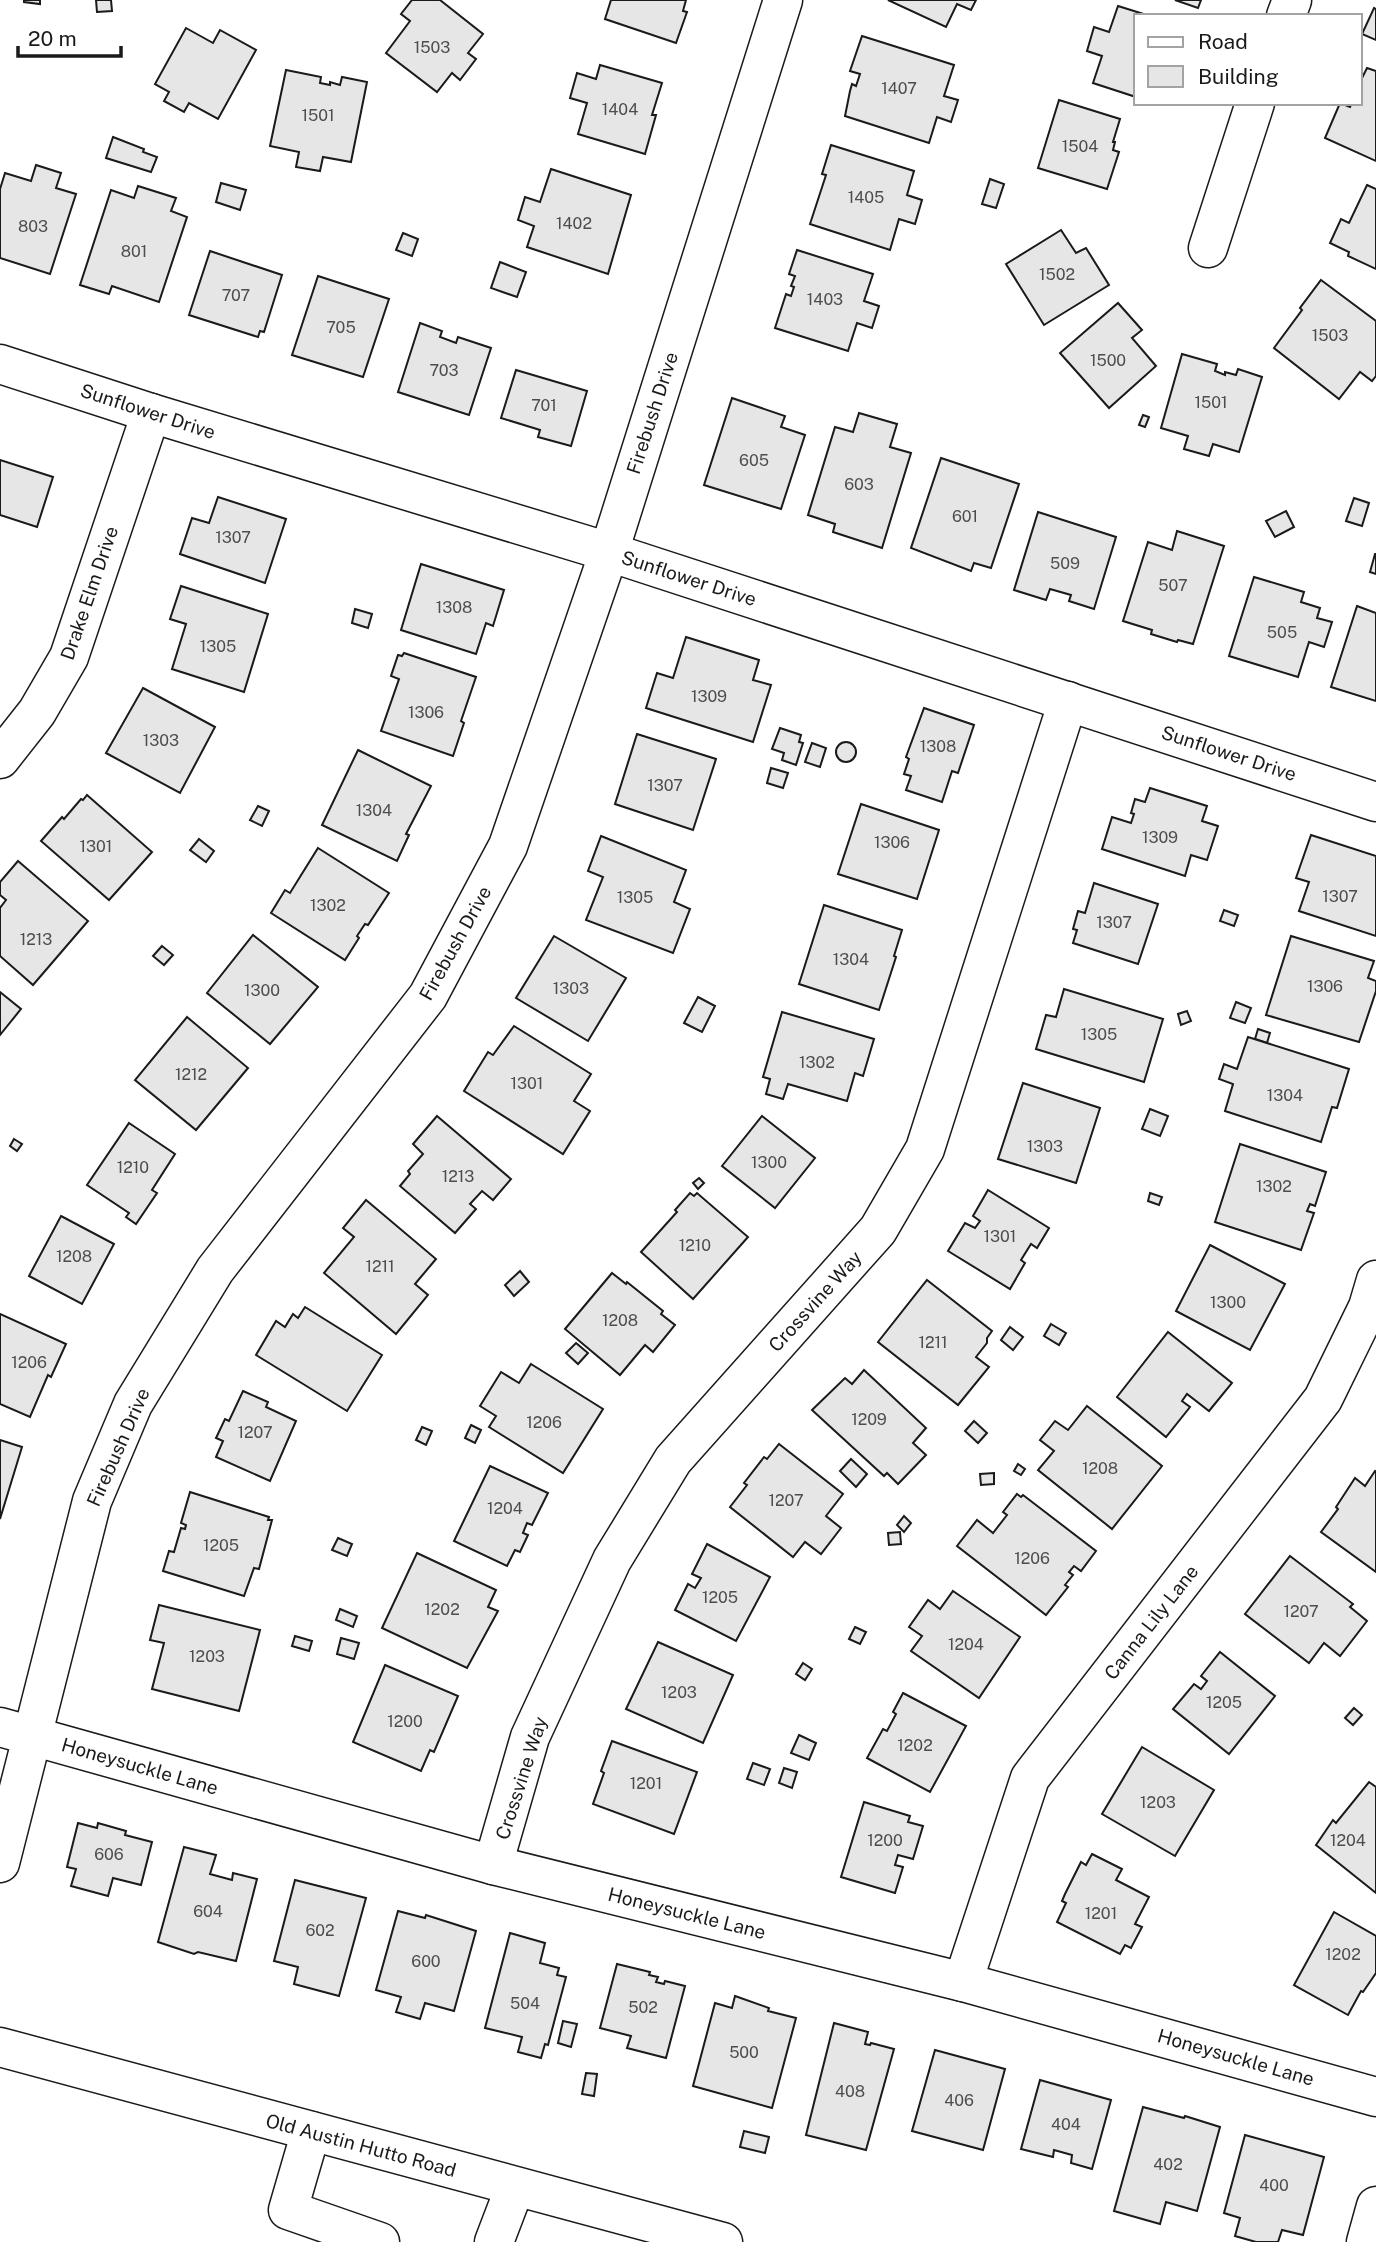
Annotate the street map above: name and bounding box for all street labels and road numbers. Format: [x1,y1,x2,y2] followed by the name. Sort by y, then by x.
[622,349,682,477] street label: Firebush Drive
[78,379,218,443] street label: Sunflower Drive
[56,523,122,663] street label: Drake Elm Drive
[619,546,759,610] street label: Sunflower Drive
[1159,721,1299,785] street label: Sunflower Drive
[415,882,495,1004] street label: Firebush Drive
[764,1246,866,1356] street label: Crossvine Way
[82,1384,154,1510] street label: Firebush Drive
[1099,1560,1203,1684] street label: Canna Lily Lane
[491,1714,551,1842] street label: Crossvine Way
[59,1733,221,1799] street label: Honeysuckle Lane
[606,1883,768,1943] street label: Honeysuckle Lane
[1155,2024,1317,2090] street label: Honeysuckle Lane
[263,2109,459,2181] street label: Old Austin Hutto Road

